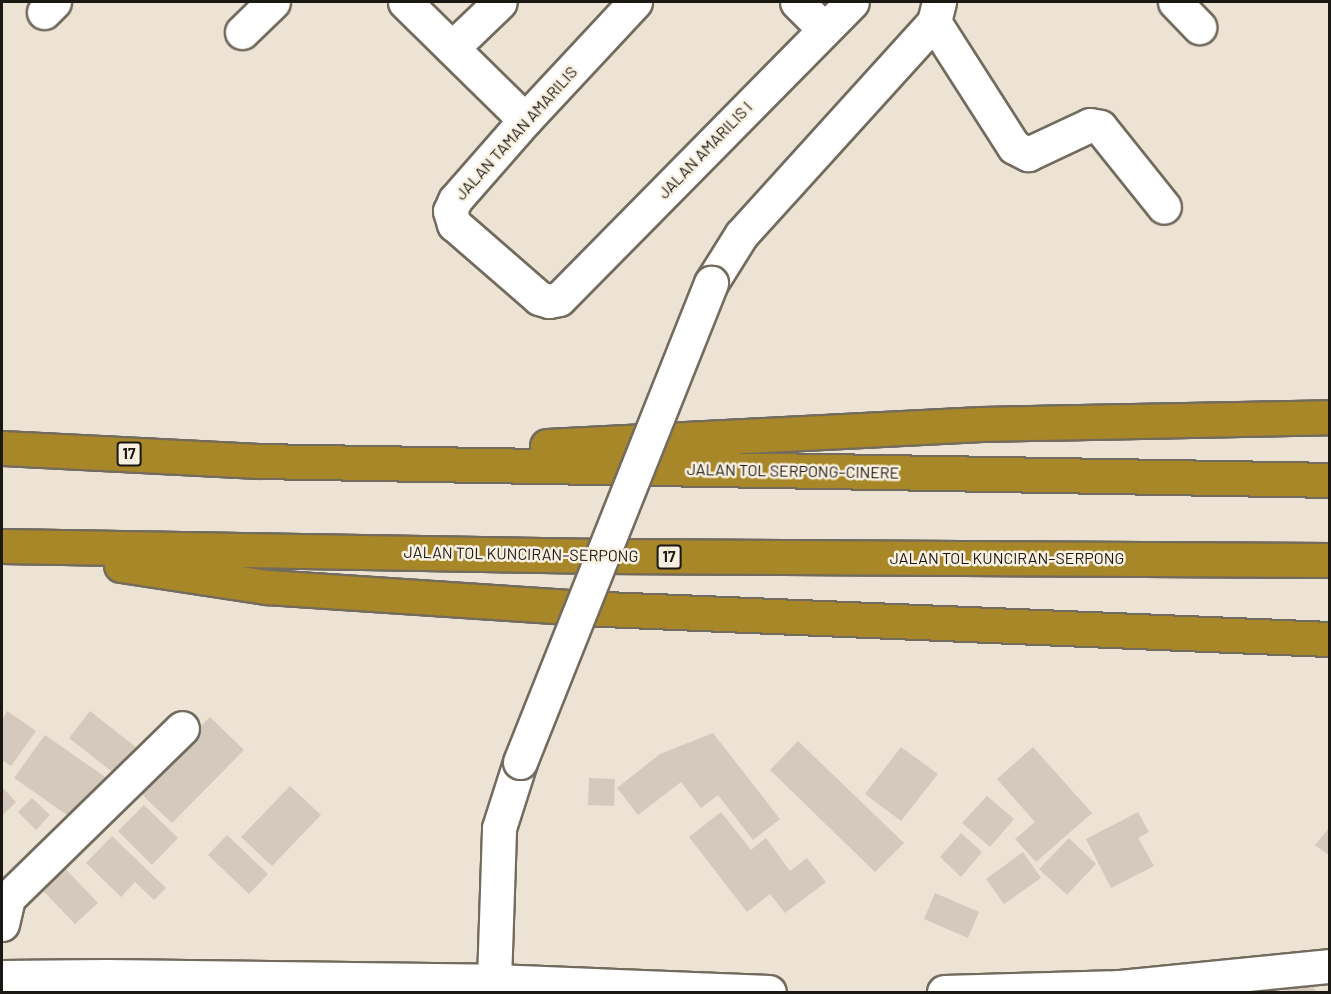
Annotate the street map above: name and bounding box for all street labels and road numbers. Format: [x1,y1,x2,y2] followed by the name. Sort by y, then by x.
[451,62,581,204] street label: JALAN TAMAN AMARILIS
[654,98,756,202] street label: JALAN AMARILIS I
[116,442,142,466] road number: 17
[687,460,899,482] street label: JALAN TOL SERPONG–CINERE
[404,542,638,566] street label: JALAN TOL KUNCIRAN–SERPONG
[656,545,682,569] road number: 17
[890,548,1124,568] street label: JALAN TOL KUNCIRAN–SERPONG

